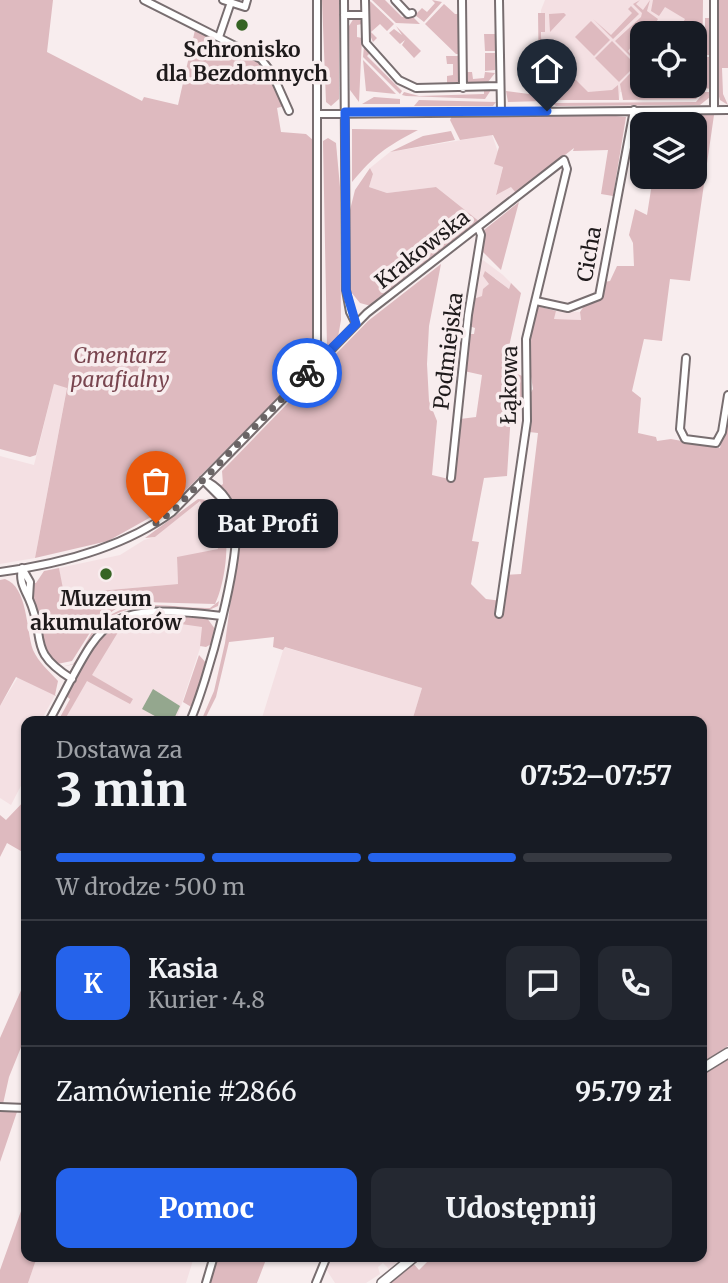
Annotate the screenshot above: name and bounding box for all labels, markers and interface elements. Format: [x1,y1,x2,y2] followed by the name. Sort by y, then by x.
[234,17,250,33] marker: Schronisko dla Bezdomnych
[630,21,707,189] map controls
[630,21,707,98] button: locate
[156,36,328,87] place label: Schronisko dla Bezdomnych
[517,39,577,111] pin
[528,50,566,88] icon: home
[630,112,707,189] button: layers
[369,204,475,294] street label: Krakowska
[571,224,607,284] street label: Cicha
[427,291,469,411] street label: Podmiejska
[272,338,342,408] courier
[71,342,169,393] park label: Cmentarz parafialny
[495,345,523,425] street label: Łąkowa
[288,354,326,392] icon: bike
[126,451,186,523] pin
[137,462,175,500] icon: bag
[198,498,338,548] callout: Bat Profi
[217,509,319,538] text: Bat Profi
[98,566,114,582] marker: Muzeum akumulatorów
[30,585,183,636] place label: Muzeum akumulatorów
[56,735,182,764] text: Dostawa za
[520,759,672,792] text: 07:52–07:57
[56,761,187,819] text: 3 min
[56,872,245,901] text: W drodze · 500 m
[506,946,580,1020] button: chat
[598,946,672,1020] button: phone
[148,952,218,985] text: Kasia
[83,967,103,1000] text: K
[148,985,265,1014] text: Kurier · 4.8
[56,1075,297,1108] text: Zamówienie #2866
[575,1075,672,1108] text: 95.79 zł
[56,1168,357,1248] button: Pomoc
[371,1168,672,1248] button: Udostępnij

